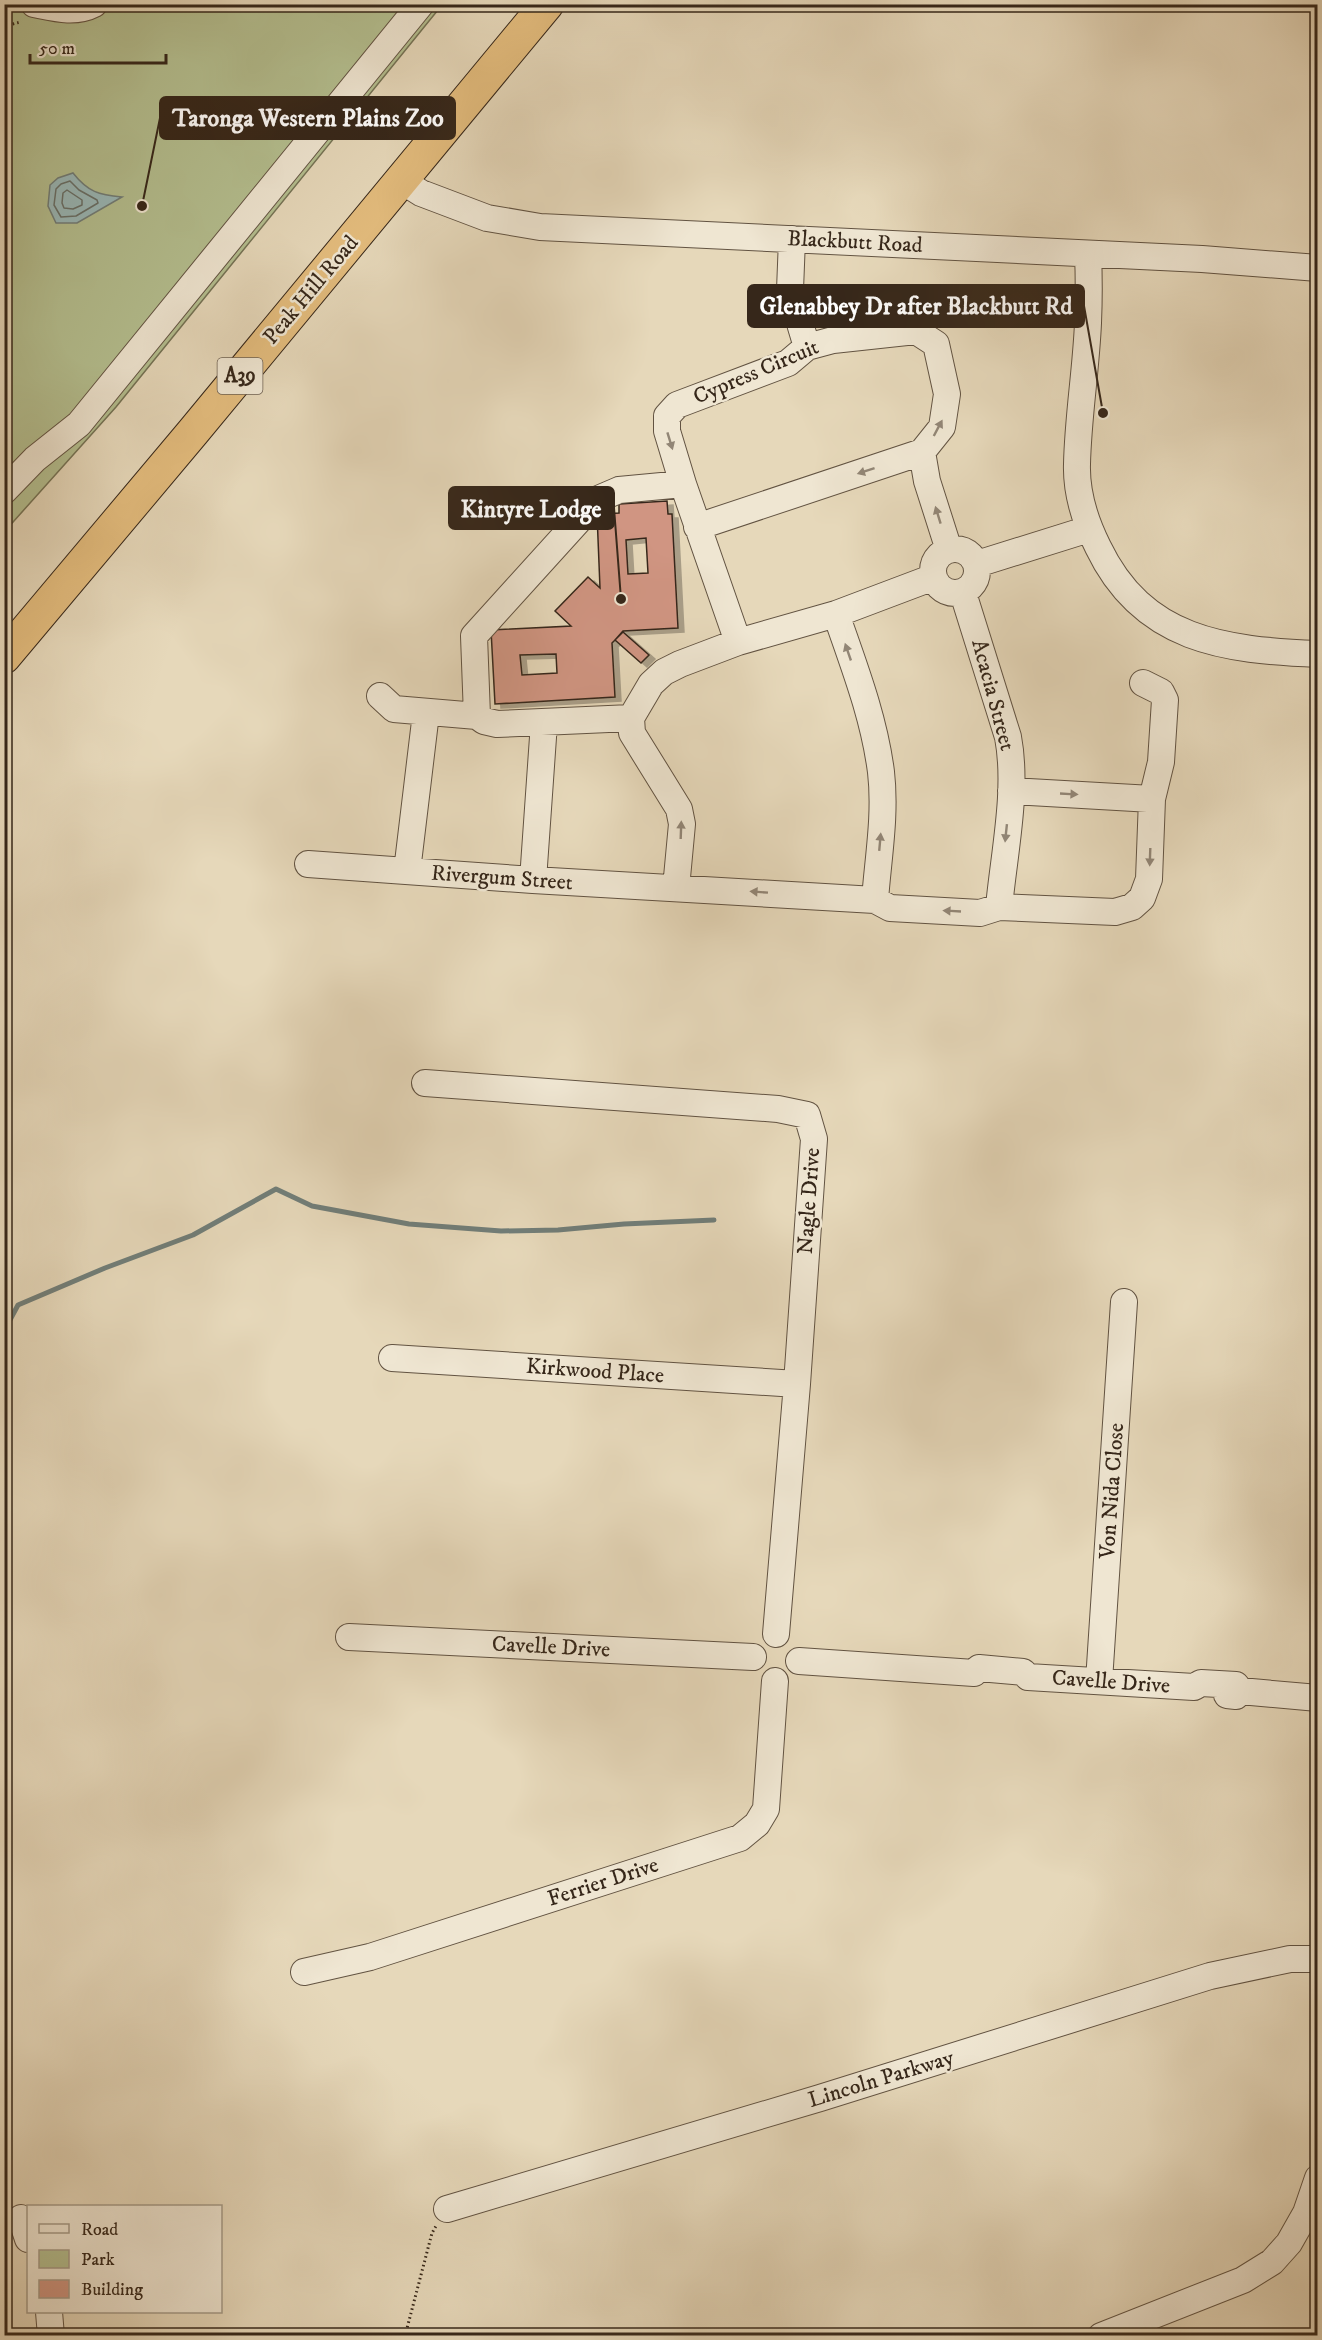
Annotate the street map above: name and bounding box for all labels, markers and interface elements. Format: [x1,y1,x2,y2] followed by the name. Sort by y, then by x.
[30,27,166,65] scale bar
[39,38,75,60] text: 50 m
[160,97,455,139] callout: Taronga Western Plains Zoo
[171,104,444,134] text: Taronga Western Plains Zoo
[787,225,923,259] street label: Blackbutt Road
[258,230,364,350] street label: Peak Hill Road
[748,285,1084,327] callout: Glenabbey Dr after Blackbutt Rd
[760,292,1073,322] text: Glenabbey Dr after Blackbutt Rd
[689,333,823,411] street label: Cypress Circuit
[218,358,262,394] road number: A39
[933,419,943,437] one-way arrow
[666,432,676,450] one-way arrow
[857,466,875,476] one-way arrow
[449,487,614,529] callout: Kintyre Lodge
[460,495,602,525] text: Kintyre Lodge
[933,506,942,524] one-way arrow
[965,636,1021,754] street label: Acacia Street
[843,642,853,660] one-way arrow
[1060,789,1079,799] one-way arrow
[676,821,686,840] one-way arrow
[1001,823,1011,842] one-way arrow
[875,832,885,851] one-way arrow
[1145,847,1155,866] one-way arrow
[430,860,574,896] street label: Rivergum Street
[750,888,769,897] one-way arrow
[943,906,962,916] one-way arrow
[792,1147,826,1255] street label: Nagle Drive
[525,1353,665,1389] street label: Kirkwood Place
[1094,1422,1130,1561] street label: Von Nida Close
[491,1630,611,1664] street label: Cavelle Drive
[1051,1664,1171,1700] street label: Cavelle Drive
[544,1851,662,1913] street label: Ferrier Drive
[805,2044,958,2114] street label: Lincoln Parkway
[27,2205,222,2313] legend
[81,2219,118,2241] text: Road
[81,2249,115,2271] text: Park
[81,2279,143,2301] text: Building

